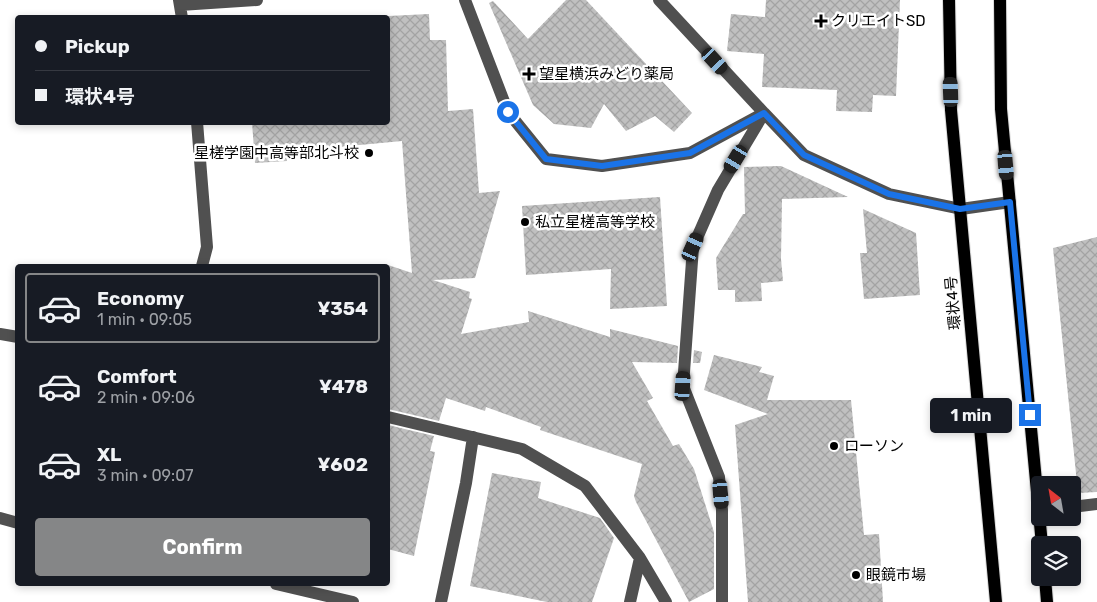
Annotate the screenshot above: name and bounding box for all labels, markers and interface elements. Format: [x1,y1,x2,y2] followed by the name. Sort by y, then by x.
[831,12,926,30] place label: クリエイトSD
[815,15,827,27] marker: クリエイトSD
[65,35,130,58] text: Pickup
[699,45,730,77] car
[539,65,674,83] place label: 望星横浜みどり薬局
[523,68,535,80] marker: 望星横浜みどり薬局
[942,77,959,107] car
[65,85,135,108] text: 環状4号
[497,101,519,123] route start
[721,142,750,176] car
[194,144,359,162] place label: 星槎学園中高等部北斗校
[363,147,375,159] marker: 星槎学園中高等部北斗校
[997,149,1014,181] car
[535,213,655,231] place label: 私立星槎高等学校
[519,216,531,228] marker: 私立星槎高等学校
[680,230,705,264] car
[942,275,964,331] street label: 環状4号
[37,286,82,331] icon: car
[97,287,184,310] text: Economy
[317,297,368,320] text: ¥354
[97,310,192,329] text: 1 min · 09:05
[37,364,82,409] icon: car
[97,365,177,388] text: Comfort
[674,371,691,401] car
[319,375,368,398] text: ¥478
[97,388,195,407] text: 2 min · 09:06
[930,398,1012,432] callout: 1 min
[1019,404,1041,426] route end
[951,406,991,425] text: 1 min
[844,437,904,455] place label: ローソン
[828,440,840,452] marker: ローソン
[37,442,82,487] icon: car
[97,443,121,466] text: XL
[317,453,368,476] text: ¥602
[97,466,194,485] text: 3 min · 09:07
[1031,476,1081,526] north arrow
[1031,476,1081,586] map controls
[712,478,729,510] car
[35,518,370,576] button: Confirm
[1031,536,1081,586] button: layers
[866,566,926,584] place label: 眼鏡市場
[850,569,862,581] marker: 眼鏡市場

